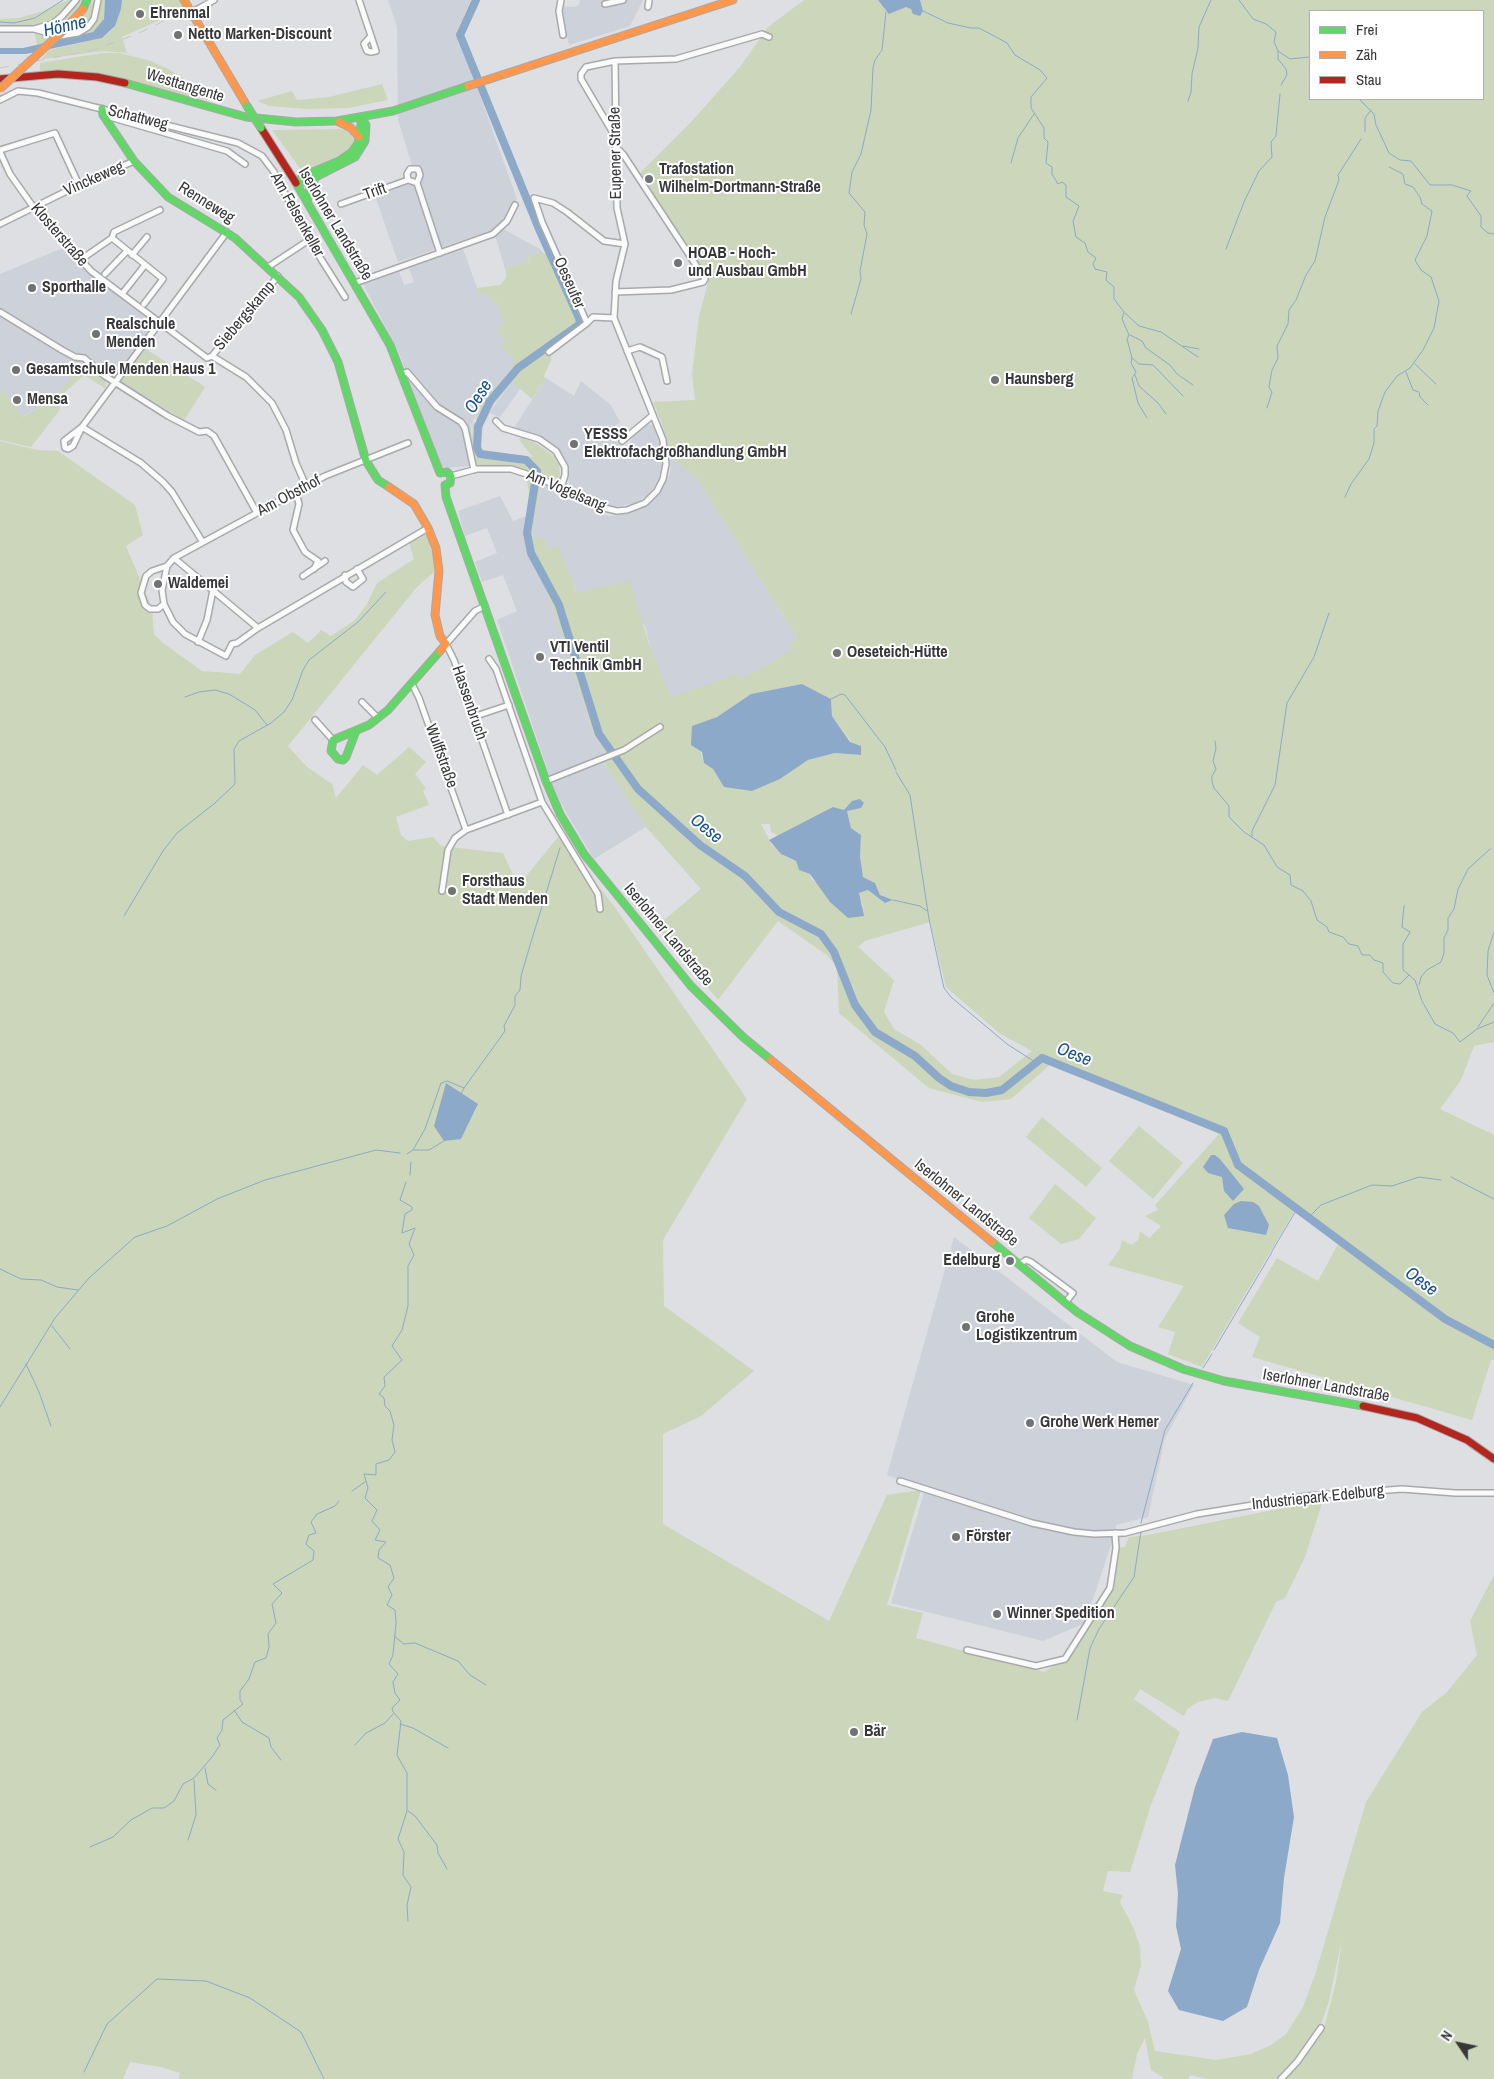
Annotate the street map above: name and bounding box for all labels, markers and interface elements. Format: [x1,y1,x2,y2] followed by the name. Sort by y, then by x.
[150,4,210,24] place label: Ehrenmal
[134,8,146,20] marker: Ehrenmal
[1309,10,1484,100] legend
[41,12,89,42] water label: Hönne
[1356,19,1378,40] text: Frei
[188,25,332,45] place label: Netto Marken-Discount
[172,29,184,41] marker: Netto Marken-Discount
[1356,44,1377,65] text: Zäh
[144,65,226,107] street label: Westtangente
[1356,69,1381,90] text: Stau
[106,101,170,135] street label: Schattweg
[606,107,626,199] street label: Eupener Straße
[61,157,127,201] street label: Vinckeweg
[659,160,821,198] place label: Trafostation Wilhelm-Dortmann-Straße
[294,164,376,284] street label: Iserlohner Landstraße
[266,169,328,261] street label: Am Felsenkeller
[643,173,655,185] marker: Trafostation Wilhelm-Dortmann-Straße
[174,178,238,228] street label: Renneweg
[361,179,389,205] street label: Trift
[26,199,92,271] street label: Klosterstraße
[688,244,807,282] place label: HOAB - Hoch- und Ausbau GmbH
[549,254,589,312] street label: Oeseufer
[672,257,684,269] marker: HOAB - Hoch- und Ausbau GmbH
[210,277,280,355] street label: Siebergskamp
[42,278,106,298] place label: Sporthalle
[26,282,38,294] marker: Sporthalle
[106,315,175,353] place label: Realschule Menden
[90,328,102,340] marker: Realschule Menden
[26,360,216,380] place label: Gesamtschule Menden Haus 1
[10,364,22,376] marker: Gesamtschule Menden Haus 1
[1005,370,1074,390] place label: Haunsberg
[989,374,1001,386] marker: Haunsberg
[460,376,498,418] water label: Oese
[27,390,68,410] place label: Mensa
[11,394,23,406] marker: Mensa
[584,425,787,463] place label: YESSS Elektrofachgroßhandlung GmbH
[568,438,580,450] marker: YESSS Elektrofachgroßhandlung GmbH
[523,466,609,516] street label: Am Vogelsang
[254,471,324,521] street label: Am Obsthof
[168,574,229,594] place label: Waldemei
[152,578,164,590] marker: Waldemei
[550,638,642,676] place label: VTI Ventil Technik GmbH
[847,643,948,663] place label: Oeseteich-Hütte
[831,647,843,659] marker: Oeseteich-Hütte
[534,651,546,663] marker: VTI Ventil Technik GmbH
[447,663,491,743] street label: Hassenbruch
[421,721,461,791] street label: Wulffstraße
[685,810,727,848] water label: Oese
[462,872,548,910] place label: Forsthaus Stadt Menden
[619,880,717,990] street label: Iserlohner Landstraße
[446,885,458,897] marker: Forsthaus Stadt Menden
[1054,1038,1094,1072] water label: Oese
[910,1155,1022,1251] street label: Iserlohner Landstraße
[943,1251,1000,1271] place label: Edelburg
[1004,1255,1016,1267] marker: Edelburg
[1400,1263,1442,1301] water label: Oese
[976,1308,1077,1346] place label: Grohe Logistikzentrum
[960,1321,972,1333] marker: Grohe Logistikzentrum
[1261,1365,1391,1407] street label: Iserlohner Landstraße
[1040,1413,1159,1433] place label: Grohe Werk Hemer
[1024,1417,1036,1429] marker: Grohe Werk Hemer
[1251,1482,1385,1514] street label: Industriepark Edelburg
[966,1527,1011,1547] place label: Förster
[950,1531,962,1543] marker: Förster
[1007,1604,1115,1624] place label: Winner Spedition
[991,1608,1003,1620] marker: Winner Spedition
[864,1722,886,1742] place label: Bär
[848,1726,860,1738] marker: Bär
[1434,2019,1484,2069] north arrow
[1437,2027,1456,2044] text: N

